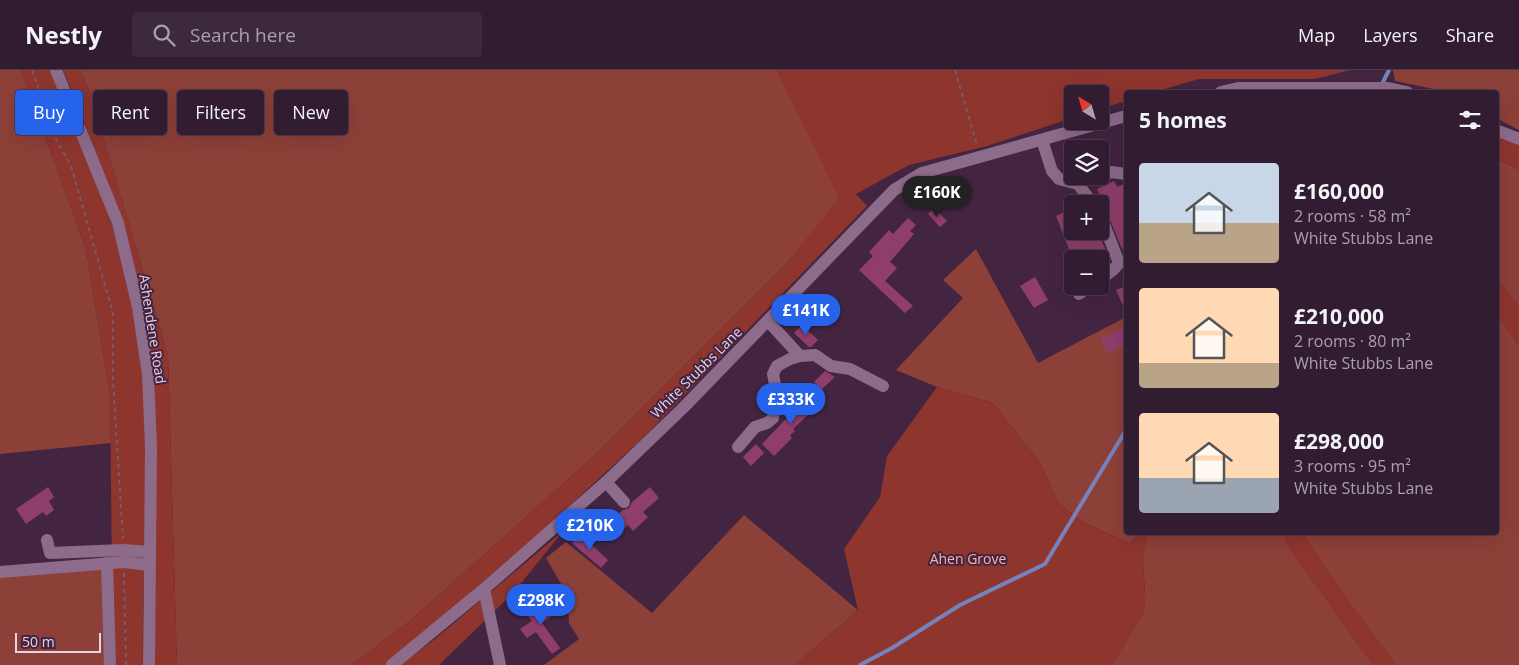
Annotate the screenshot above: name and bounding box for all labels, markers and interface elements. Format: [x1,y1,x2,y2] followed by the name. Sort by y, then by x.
[132,12,482,57] search box
[25,18,102,51] text: Nestly
[150,21,178,49] icon: search
[190,22,296,48] text: Search here
[1298,23,1335,47] text: Map
[1363,23,1418,47] text: Layers
[1446,23,1494,47] text: Share
[1064,85,1109,130] north arrow
[1064,85,1109,295] map controls
[15,90,83,135] chip: Buy
[93,90,167,135] chip: Rent
[177,90,264,135] chip: Filters
[274,90,348,135] chip: New
[1139,106,1227,134] text: 5 homes
[1456,106,1484,134] icon: filters
[1064,140,1109,185] button: layers
[902,176,972,218] pin: £160K
[1294,177,1384,205] text: £160,000
[913,181,961,203] text: £160K
[1179,183,1239,243] icon: home
[1064,195,1109,240] button: +
[1294,205,1411,227] text: 2 rooms · 58 m²
[1294,227,1433,249] text: White Stubbs Lane
[1064,250,1109,295] button: −
[135,273,171,385] street label: Ashendene Road
[771,294,841,336] pin: £141K
[782,299,830,321] text: £141K
[1294,302,1384,330] text: £210,000
[1179,308,1239,368] icon: home
[646,322,746,422] street label: White Stubbs Lane
[1294,330,1411,352] text: 2 rooms · 80 m²
[1294,352,1433,374] text: White Stubbs Lane
[756,382,826,425] pin: £333K
[767,388,815,410] text: £333K
[1294,427,1384,455] text: £298,000
[1179,433,1239,493] icon: home
[1294,455,1411,477] text: 3 rooms · 95 m²
[1294,477,1433,499] text: White Stubbs Lane
[555,508,625,551] pin: £210K
[566,514,614,536] text: £210K
[930,549,1006,568] park label: Ahen Grove
[506,584,576,626] pin: £298K
[517,589,565,611] text: £298K
[15,630,101,653] scale bar
[22,632,55,651] text: 50 m

